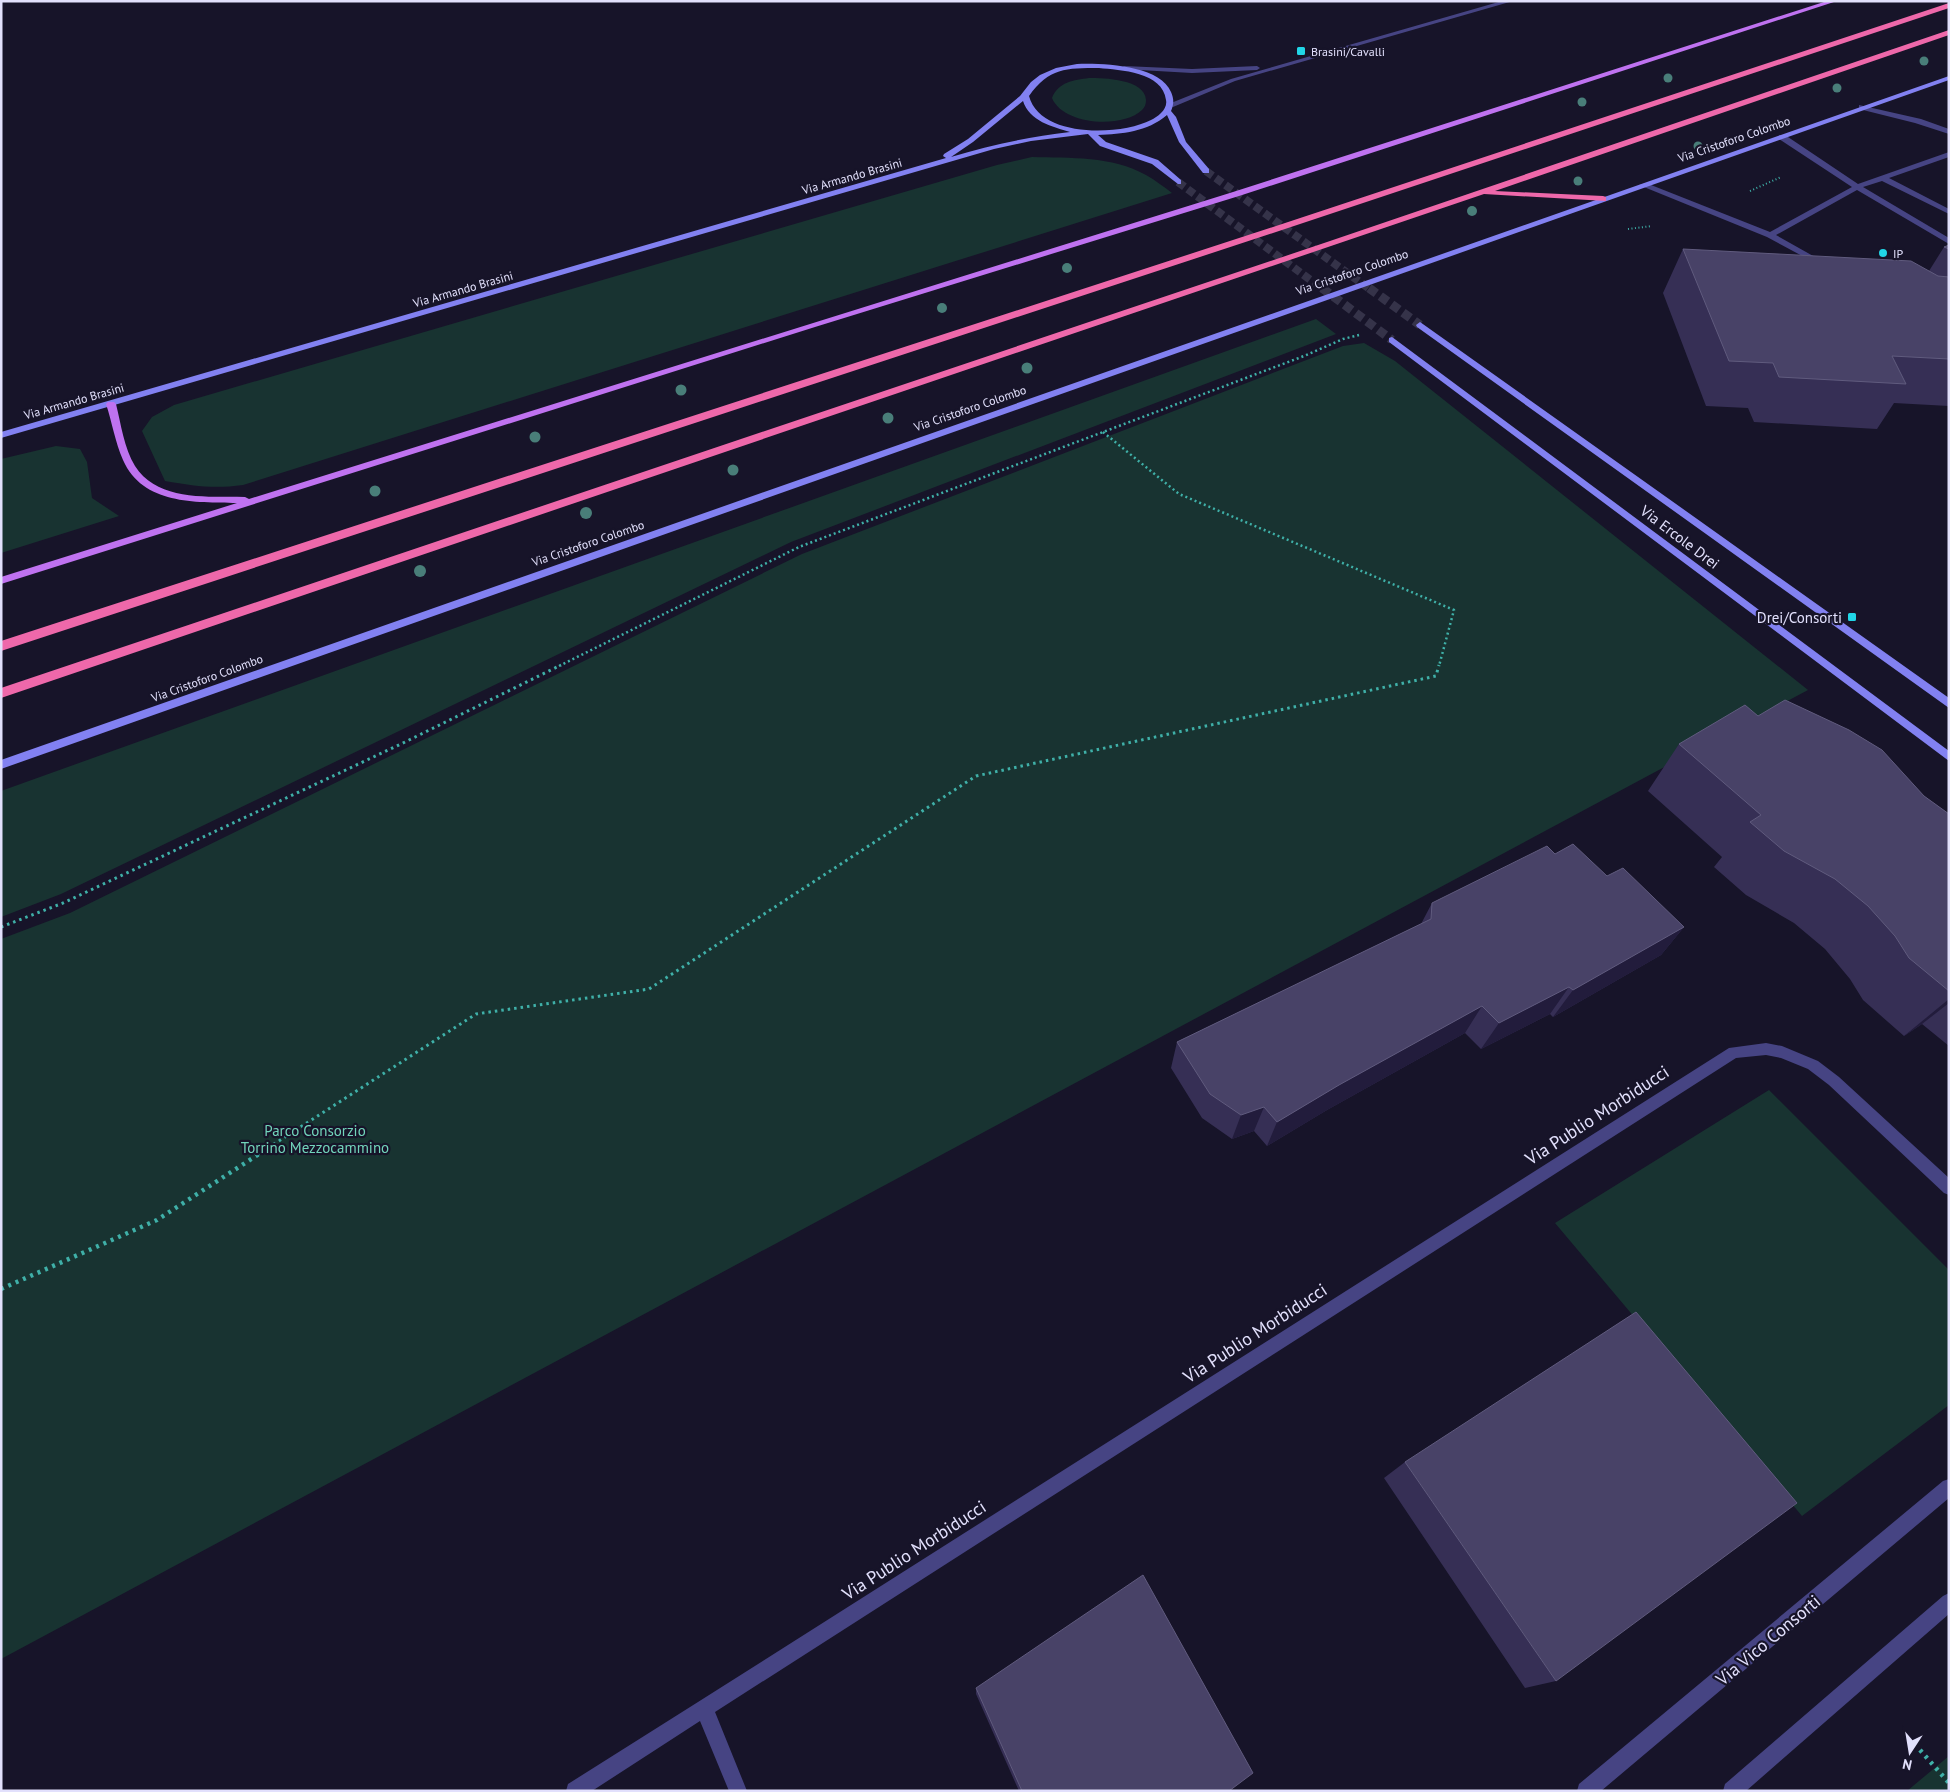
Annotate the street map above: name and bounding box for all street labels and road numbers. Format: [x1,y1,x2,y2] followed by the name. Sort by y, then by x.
[1675,113,1792,166] street label: Via Cristoforo Colombo
[799,155,904,198] street label: Via Armando Brasini
[1293,246,1410,299] street label: Via Cristoforo Colombo
[410,268,515,311] street label: Via Armando Brasini
[21,380,126,423] street label: Via Armando Brasini
[911,382,1028,435] street label: Via Cristoforo Colombo
[1636,500,1723,573] street label: Via Ercole Drei
[529,517,646,570] street label: Via Cristoforo Colombo
[148,651,265,706] street label: Via Cristoforo Colombo
[1520,1060,1673,1171] street label: Via Publio Morbiducci
[1178,1278,1331,1389] street label: Via Publio Morbiducci
[837,1495,990,1606] street label: Via Publio Morbiducci
[1710,1590,1825,1691] street label: Via Vico Consorti

